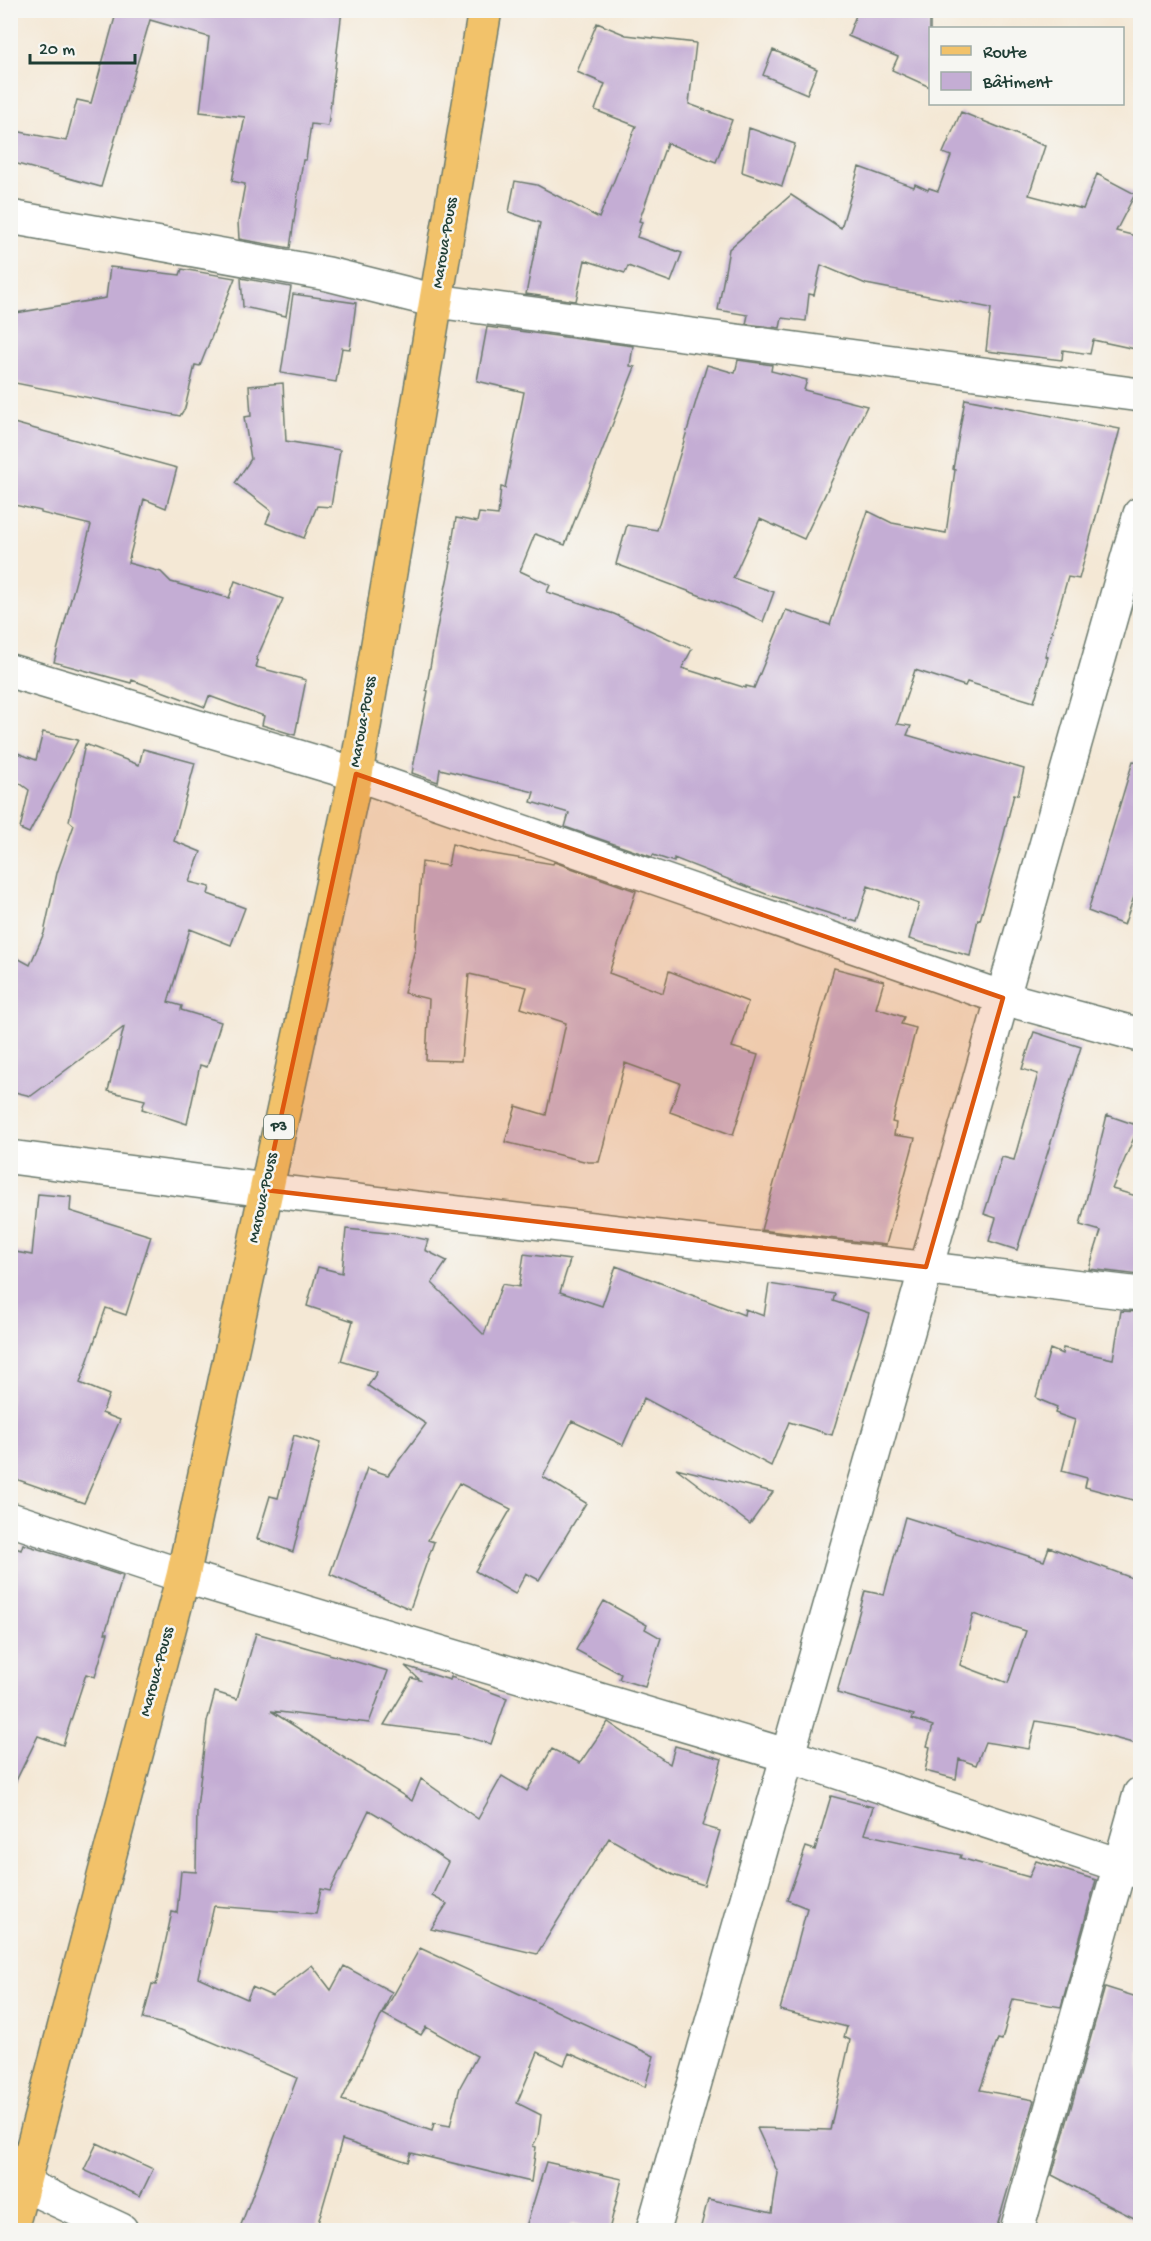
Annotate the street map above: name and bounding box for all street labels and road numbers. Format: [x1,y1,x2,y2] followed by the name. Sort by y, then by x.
[429,195,463,290] street label: Maroua-Pouss
[347,674,382,769] street label: Maroua-Pouss
[264,1115,294,1139] road number: P3
[245,1150,283,1245] street label: Maroua-Pouss
[137,1624,179,1719] street label: Maroua-Pouss

